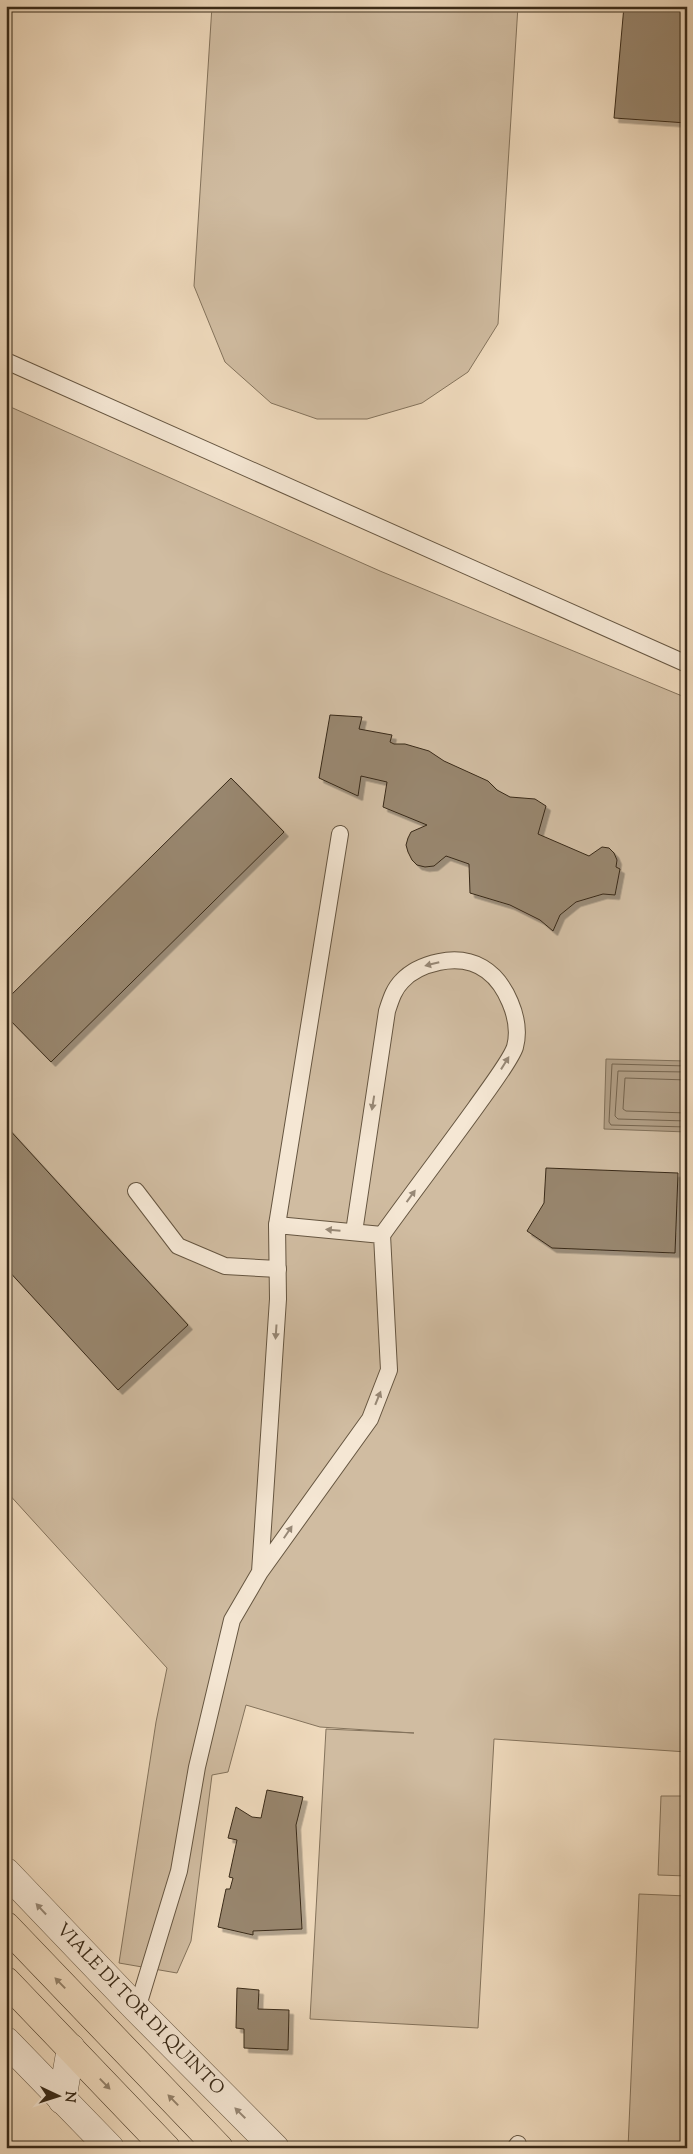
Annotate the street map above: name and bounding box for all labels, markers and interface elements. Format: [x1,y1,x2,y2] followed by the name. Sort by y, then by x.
[425,960,440,968] one-way arrow
[500,1057,510,1070] one-way arrow
[369,1095,377,1111] one-way arrow
[406,1189,416,1203] one-way arrow
[324,1226,340,1234] one-way arrow
[272,1324,280,1340] one-way arrow
[374,1390,382,1405] one-way arrow
[283,1525,293,1539] one-way arrow
[35,1903,47,1915] one-way arrow
[52,1919,228,2101] street label: VIALE DI TOR DI QUINTO
[55,1977,67,1989] one-way arrow
[32,2072,82,2122] north arrow
[99,2077,111,2089] one-way arrow
[167,2094,179,2106] one-way arrow
[234,2107,246,2119] one-way arrow

